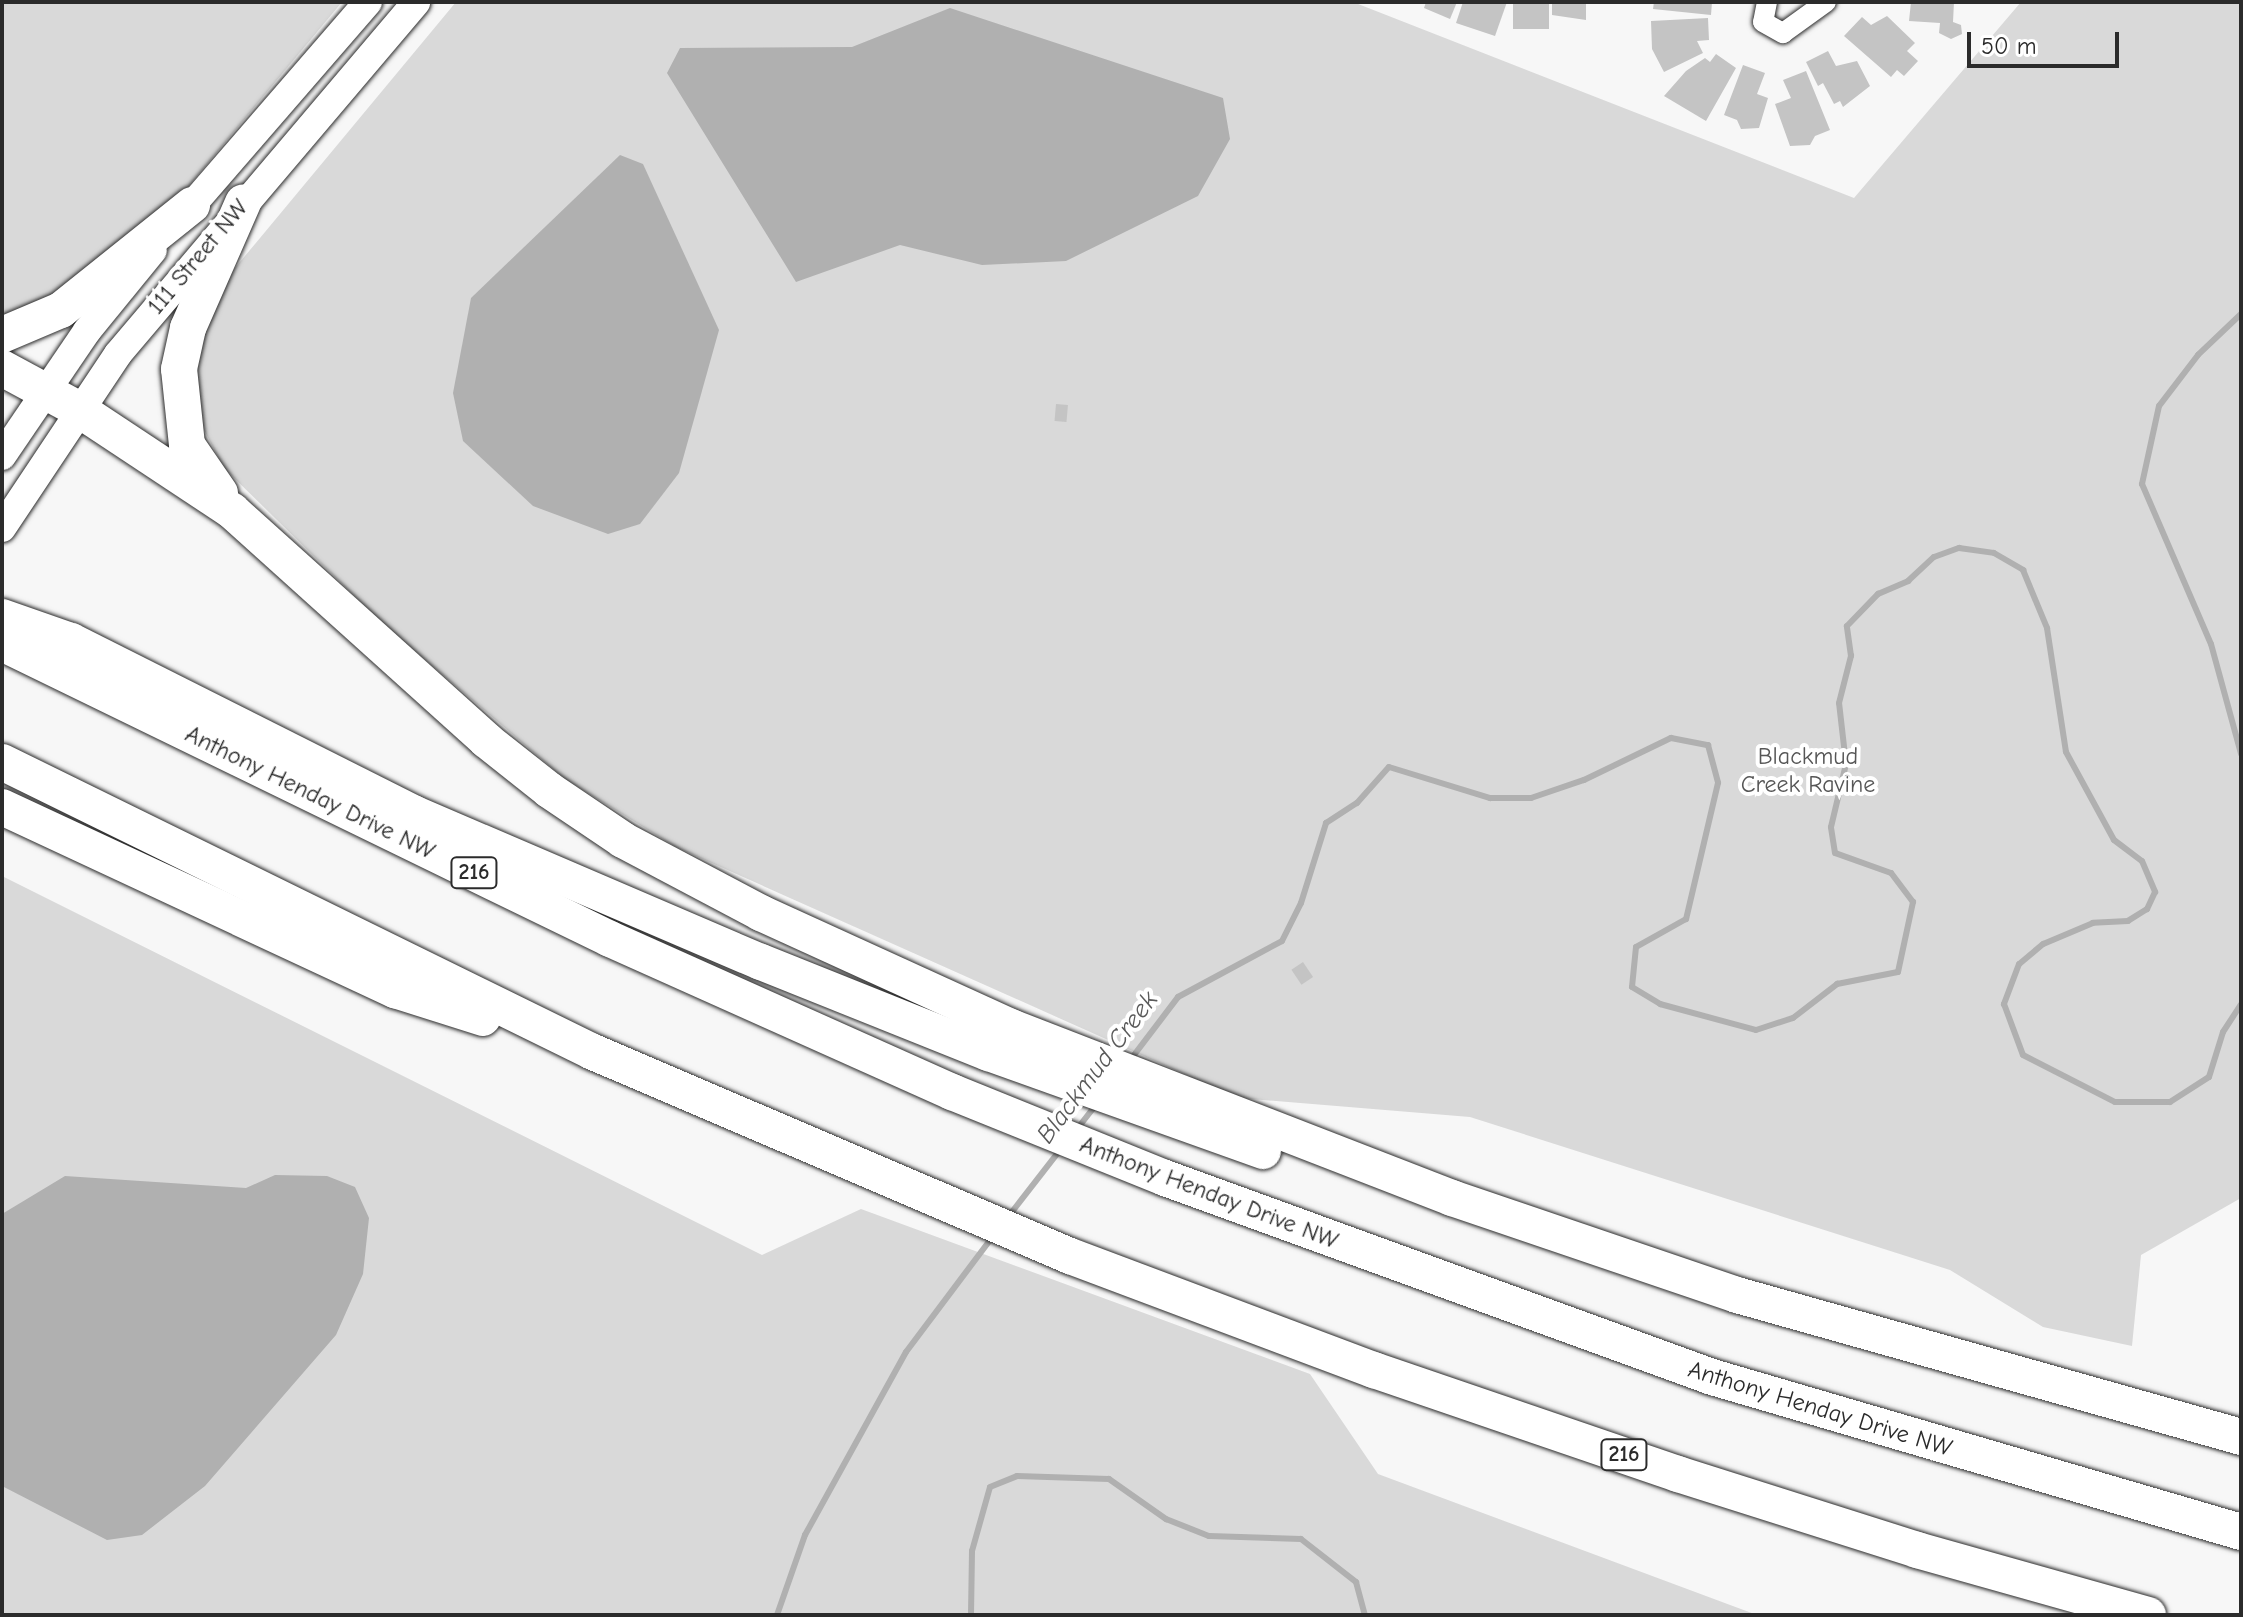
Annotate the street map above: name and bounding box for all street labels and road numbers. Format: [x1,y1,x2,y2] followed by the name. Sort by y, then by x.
[142,194,254,320] street label: 111 Street NW
[180,720,440,866] street label: Anthony Henday Drive NW
[450,855,498,891] road number: 216
[1076,1130,1342,1256] street label: Anthony Henday Drive NW
[1685,1355,1955,1463] street label: Anthony Henday Drive NW
[1600,1437,1648,1473] road number: 216

